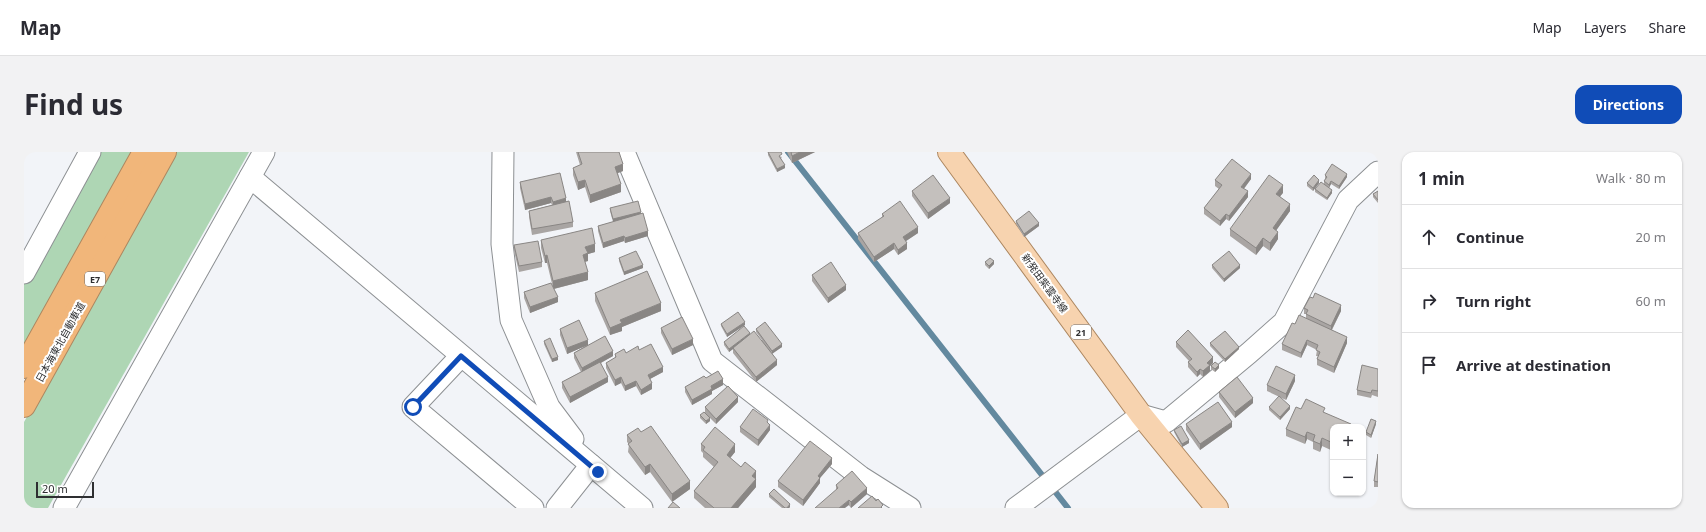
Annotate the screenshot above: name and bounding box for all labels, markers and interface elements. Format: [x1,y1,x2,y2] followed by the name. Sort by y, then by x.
[20,15,61,41] text: Map
[1533,18,1562,37] text: Map
[1584,18,1626,37] text: Layers
[1648,18,1686,37] text: Share
[24,85,123,123] text: Find us
[1575,85,1682,124] button: Directions
[1418,167,1465,190] text: 1 min
[1596,169,1666,187] text: Walk · 80 m
[1418,226,1440,248] icon: ahead
[1456,227,1524,247] text: Continue
[1636,228,1666,246] text: 20 m
[1019,251,1071,315] street label: 新発田紫雲寺線
[85,272,105,286] road number: E7
[1418,290,1440,312] icon: right
[1456,291,1531,311] text: Turn right
[1636,292,1666,310] text: 60 m
[32,299,88,385] street label: 日本海東北自動車道
[1071,325,1091,339] road number: 21
[1418,354,1440,376] icon: arrive
[1456,355,1611,375] text: Arrive at destination
[404,398,422,416] route start
[1330,424,1366,496] map controls
[1330,424,1366,460] button: +
[1330,460,1366,496] button: −
[589,463,607,481] route end
[36,480,94,499] scale bar
[42,481,68,496] text: 20 m

